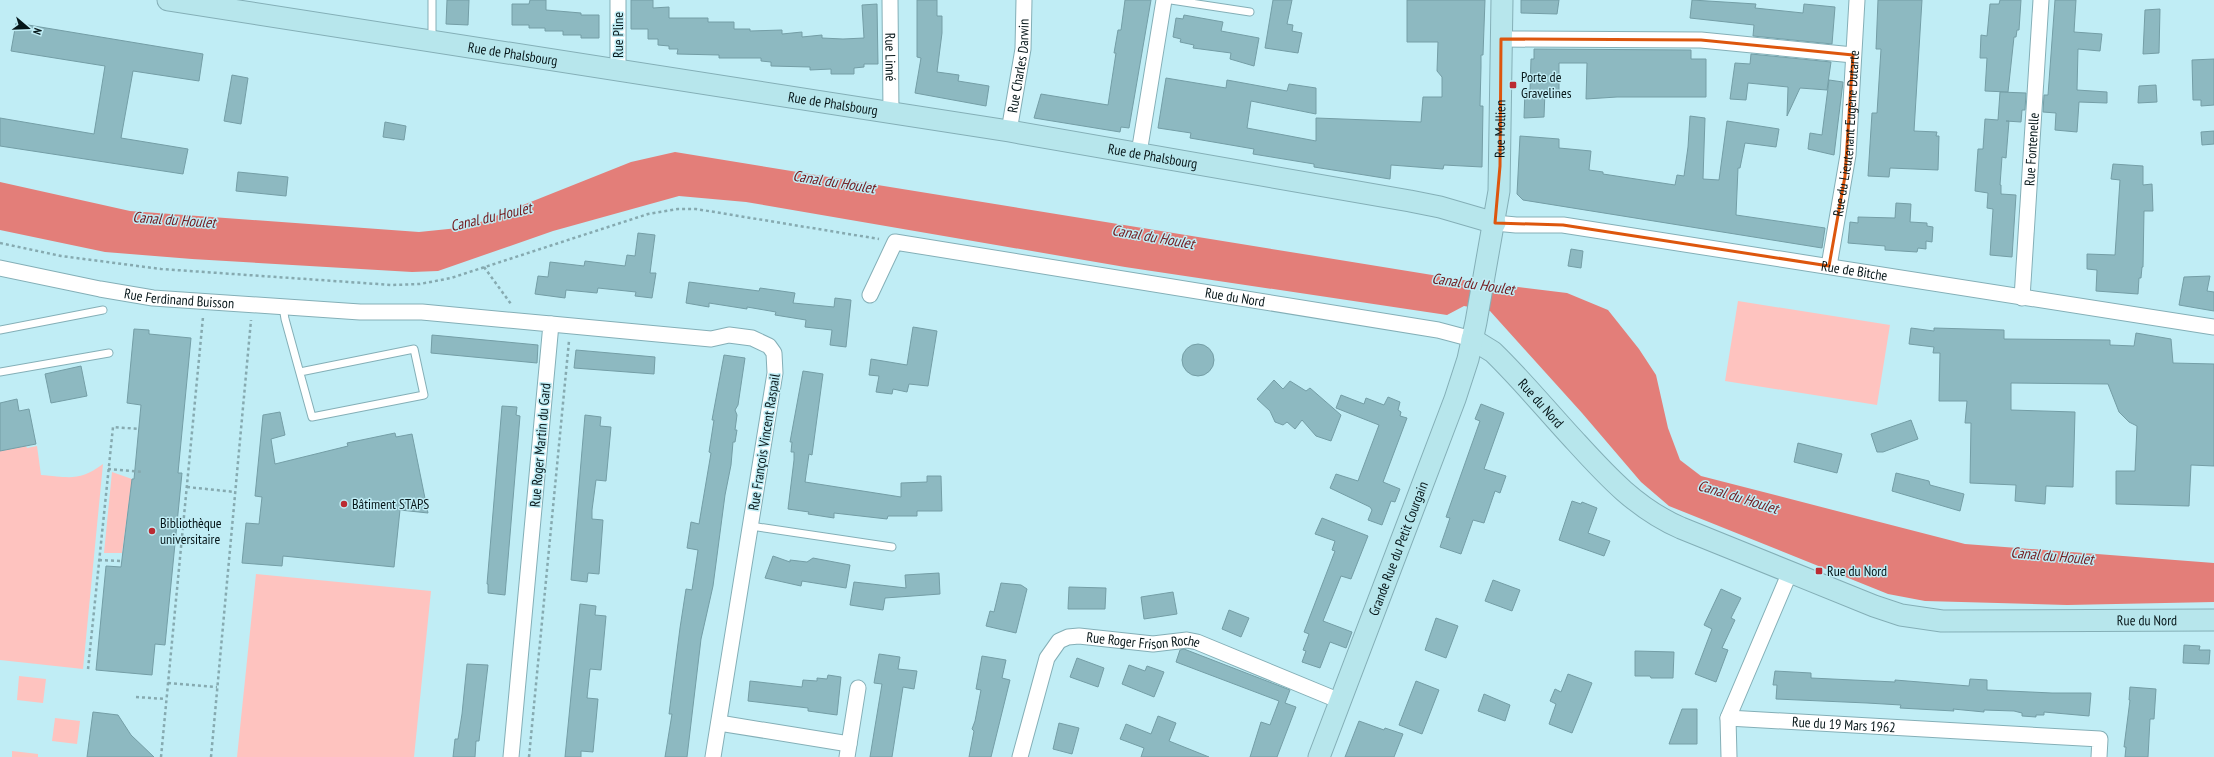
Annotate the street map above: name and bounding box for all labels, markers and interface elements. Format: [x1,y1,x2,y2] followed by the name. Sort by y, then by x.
[8,8,48,48] north arrow
[609,12,627,58] street label: Rue Pline
[1003,19,1033,114] street label: Rue Charles Darwin
[30,26,45,36] text: N
[881,33,900,82] street label: Rue Linné
[467,38,559,70] street label: Rue de Phalsbourg
[1829,49,1863,218] street label: Rue du Lieutenant Eugène Dutarte
[1521,68,1572,102] place label: Porte de Gravelines
[1508,80,1518,90] marker: Porte de Gravelines
[787,88,879,119] street label: Rue de Phalsbourg
[1491,100,1509,158] street label: Rue Mollien
[2020,112,2043,187] street label: Rue Fontenelle
[1106,139,1199,173] street label: Rue de Phalsbourg
[792,166,878,198] water label: Canal du Houlet
[448,198,535,235] water label: Canal du Houlet
[132,207,218,232] water label: Canal du Houlet
[1111,220,1197,253] water label: Canal du Houlet
[1820,257,1889,285] street label: Rue de Bitche
[1431,268,1517,299] water label: Canal du Houlet
[1204,283,1266,311] street label: Rue du Nord
[123,284,235,312] street label: Rue Ferdinand Buisson
[744,372,784,512] street label: Rue François Vincent Raspail
[1514,375,1568,432] street label: Rue du Nord
[526,382,554,508] street label: Rue Roger Martin du Gard
[1696,475,1782,518] water label: Canal du Houlet
[1365,479,1432,618] street label: Grande Rue du Petit Courgain
[352,495,429,513] place label: Bâtiment STAPS
[339,499,349,509] marker: Bâtiment STAPS
[160,514,222,548] place label: Bibliothèque universitaire
[147,526,157,536] marker: Bibliothèque universitaire
[2010,542,2096,569] water label: Canal du Houlet
[1827,562,1887,580] place label: Rue du Nord
[1814,566,1824,576] marker: Rue du Nord
[2117,611,2177,629] street label: Rue du Nord
[1086,628,1203,653] street label: Rue Roger Frison Roche
[1792,713,1896,736] street label: Rue du 19 Mars 1962

